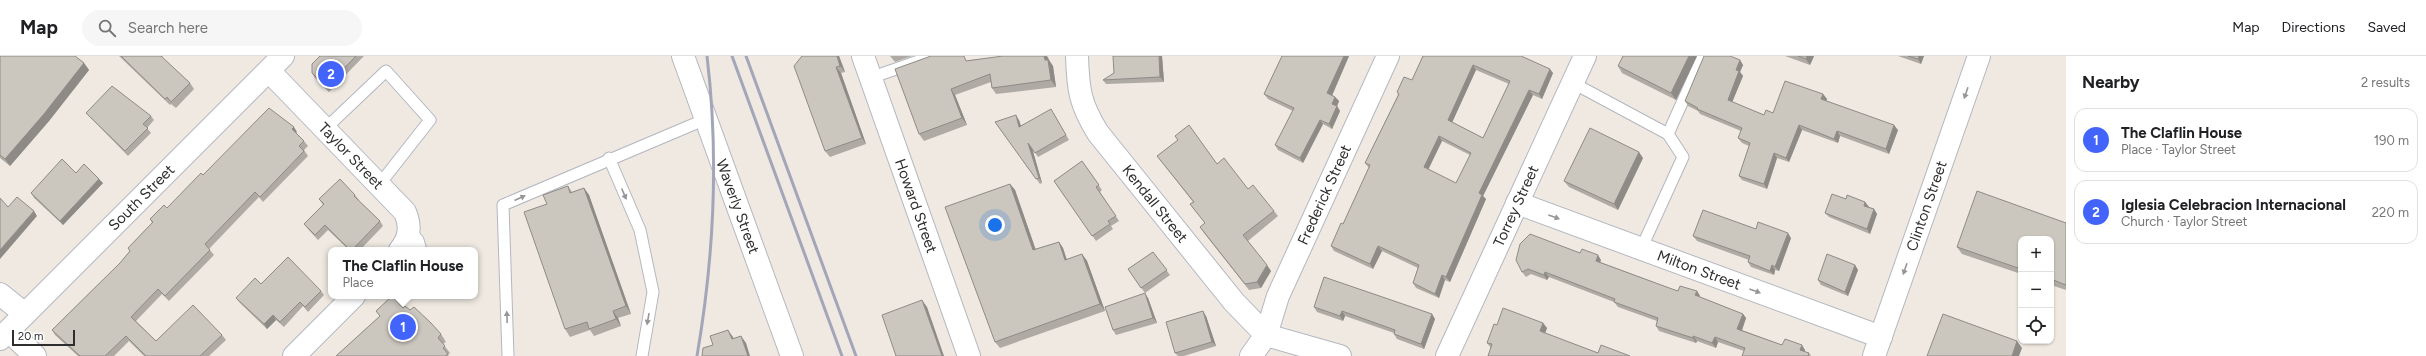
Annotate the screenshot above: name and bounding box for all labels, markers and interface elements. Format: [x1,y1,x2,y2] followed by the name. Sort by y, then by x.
[82,10,362,46] search box
[20,16,58,39] text: Map
[96,17,118,39] icon: search
[128,19,208,37] text: Search here
[2232,19,2260,36] text: Map
[2282,19,2345,36] text: Directions
[2367,19,2406,36] text: Saved
[318,59,344,89] pin: 2
[2082,72,2140,92] text: Nearby
[2361,75,2410,90] text: 2 results
[1963,87,1969,99] one-way arrow
[315,119,387,193] street label: Taylor Street
[2121,124,2242,142] text: The Claflin House
[2093,133,2099,148] text: 1
[2374,133,2409,148] text: 190 m
[1294,142,1355,248] street label: Frederick Street
[2121,142,2236,157] text: Place · Taylor Street
[891,156,941,256] street label: Howard Street
[712,157,763,256] street label: Waverly Street
[1902,158,1951,253] street label: Clinton Street
[105,161,178,234] street label: South Street
[1118,161,1192,246] street label: Kendall Street
[1489,162,1543,250] street label: Torrey Street
[622,189,628,201] one-way arrow
[514,195,525,201] one-way arrow
[2121,196,2346,214] text: Iglesia Celebracion Internacional
[2092,205,2100,220] text: 2
[2372,205,2409,220] text: 220 m
[1548,214,1560,220] one-way arrow
[2121,214,2247,229] text: Church · Taylor Street
[985,215,1005,235] your location
[2018,236,2054,344] map controls
[2018,236,2054,272] button: +
[1655,246,1744,294] street label: Milton Street
[328,247,478,299] popup
[342,257,464,275] text: The Claflin House
[1902,263,1908,275] one-way arrow
[2018,272,2054,308] button: −
[342,275,374,290] text: Place
[1749,288,1761,294] one-way arrow
[2018,308,2054,344] button: locate
[504,310,510,323] one-way arrow
[390,312,416,342] pin: 1
[645,313,651,325] one-way arrow
[12,328,75,347] scale bar
[18,330,43,343] text: 20 m

